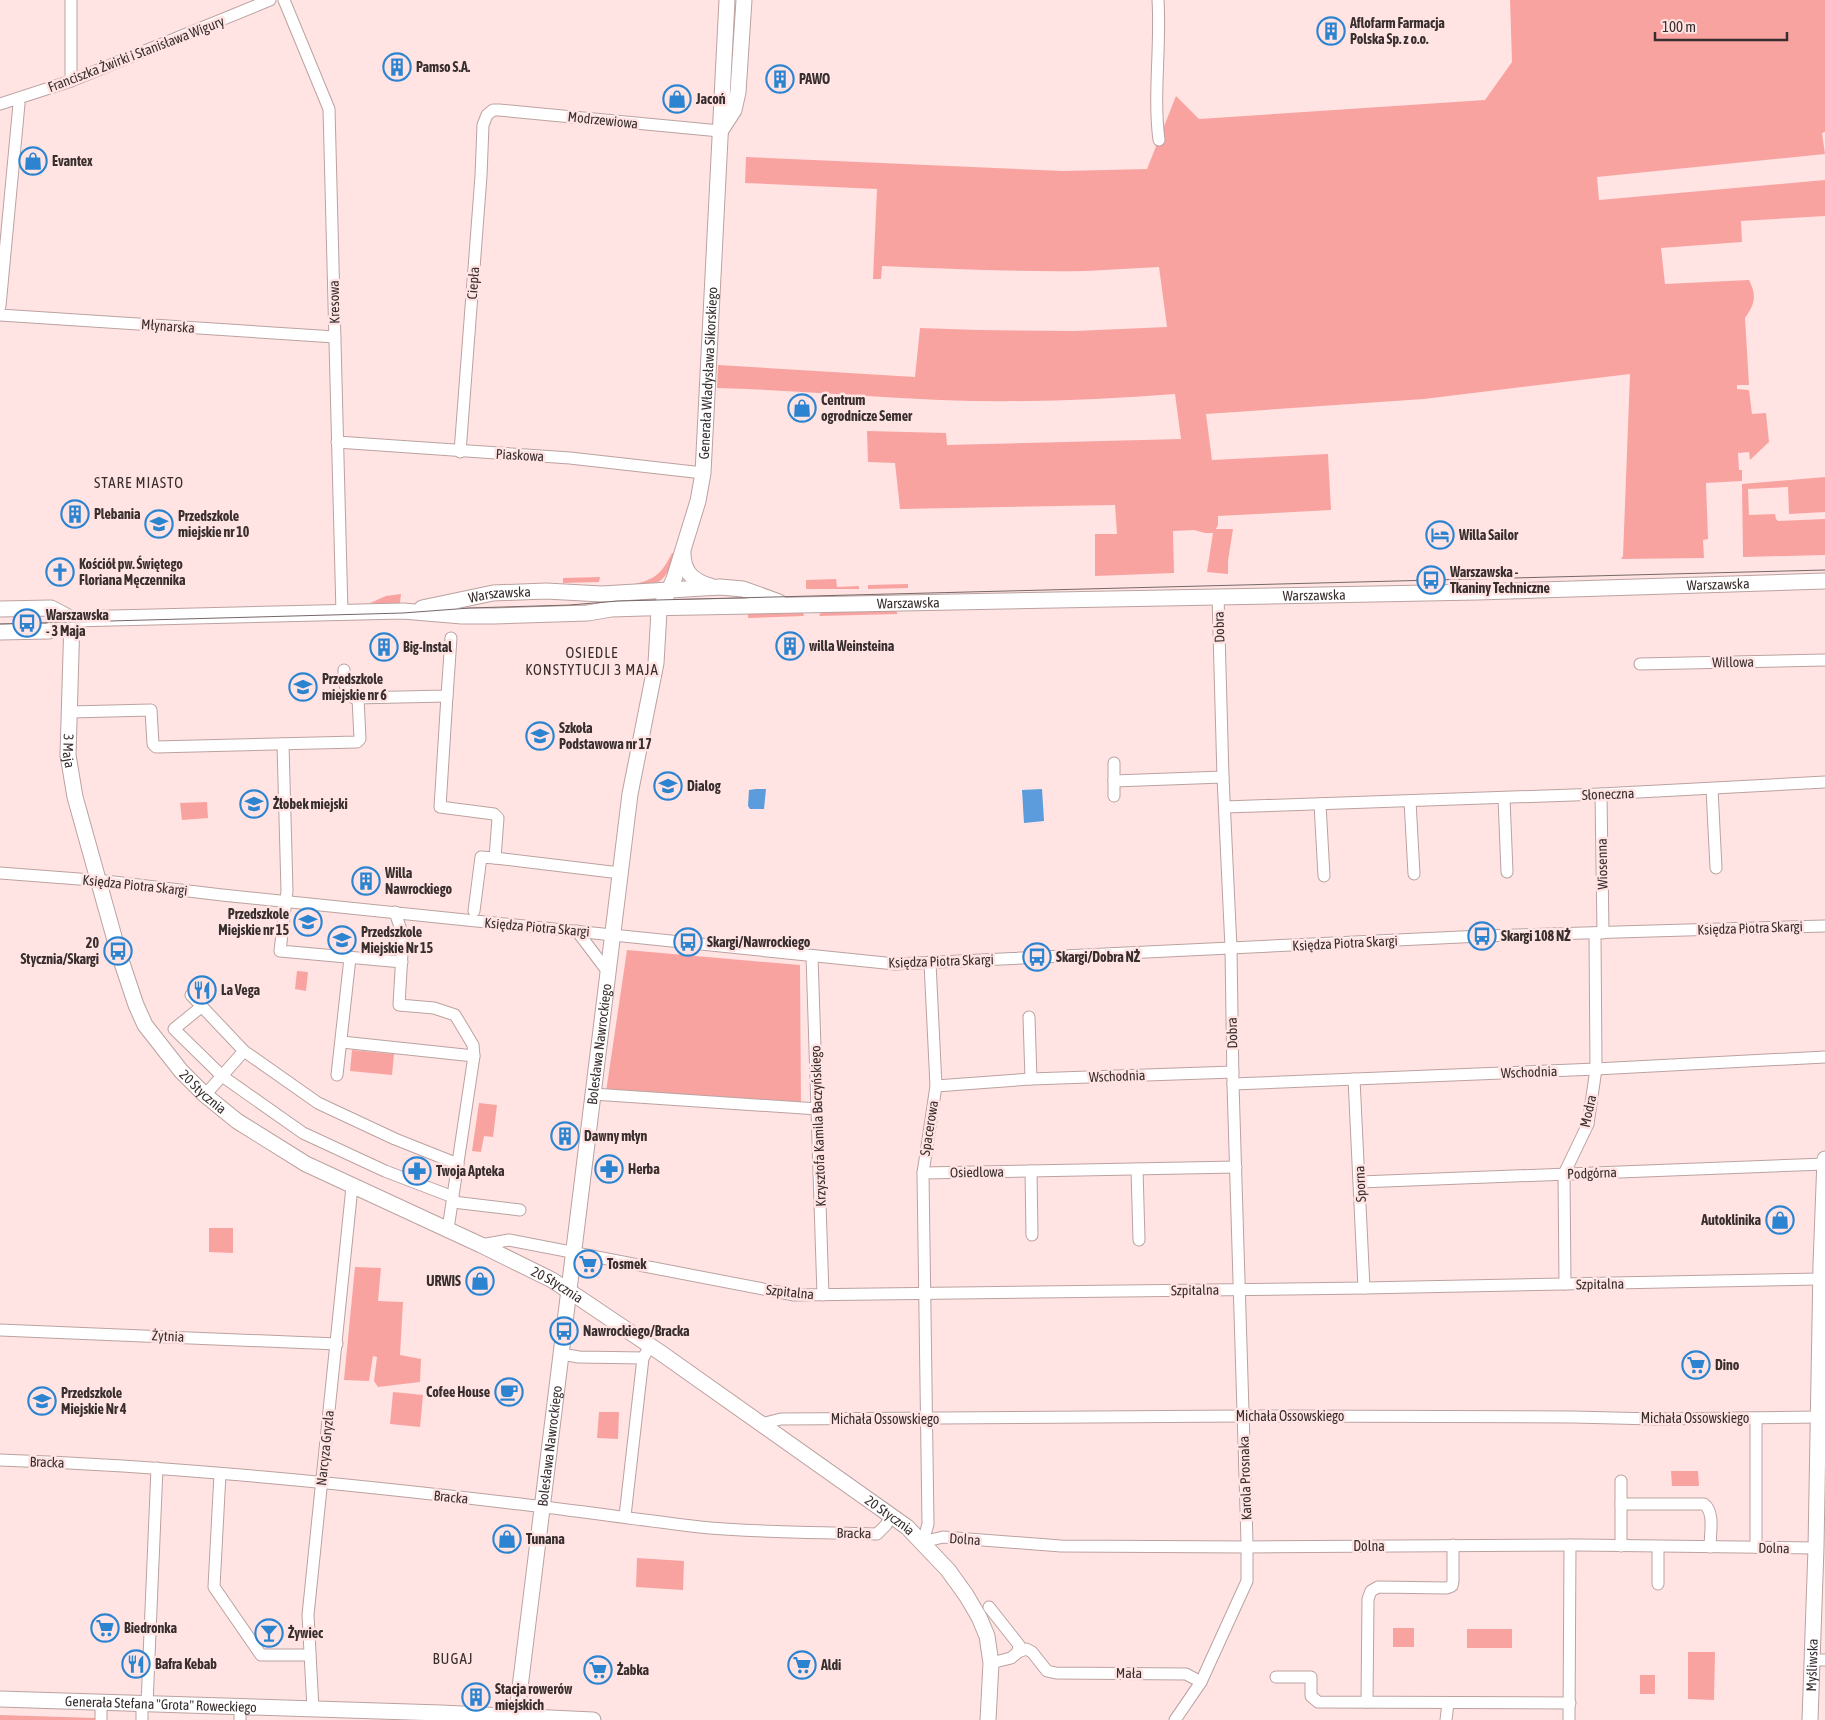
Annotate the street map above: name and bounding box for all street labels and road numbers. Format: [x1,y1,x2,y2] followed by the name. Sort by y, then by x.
[45,13,227,95] street label: Franciszka Żwirki i Stanisława Wigury
[567,108,639,132] street label: Modrzewiowa
[464,266,482,300] street label: Ciepła
[326,280,342,324] street label: Kresowa
[696,287,720,460] street label: Generała Władysława Sikorskiego
[141,316,195,336] street label: Młynarska
[495,446,545,464] street label: Piaskowa
[1686,575,1750,593] street label: Warszawska
[467,584,531,606] street label: Warszawska
[1283,587,1346,604] street label: Warszawska
[877,594,940,612] street label: Warszawska
[1210,611,1228,643] street label: Dobra
[1712,654,1754,670] street label: Willowa
[60,734,78,769] street label: 3 Maja
[1581,785,1635,803] street label: Słoneczna
[1594,838,1610,890] street label: Wiosenna
[82,872,188,898] street label: Księdza Piotra Skargi
[484,914,590,940] street label: Księdza Piotra Skargi
[1697,918,1803,938] street label: Księdza Piotra Skargi
[1292,932,1398,954] street label: Księdza Piotra Skargi
[888,951,994,971] street label: Księdza Piotra Skargi
[584,983,615,1106] street label: Bolesława Nawrockiego
[1224,1017,1240,1049] street label: Dobra
[807,1045,829,1207] street label: Krzysztofa Kamila Baczyńskiego
[1501,1063,1557,1081] street label: Wschodnia
[176,1066,229,1117] street label: 20 Stycznia
[1089,1067,1145,1085] street label: Wschodnia
[1576,1093,1600,1129] street label: Modra
[917,1099,941,1157] street label: Spacerowa
[950,1164,1004,1180] street label: Osiedlowa
[1567,1164,1617,1182] street label: Podgórna
[1351,1165,1369,1203] street label: Sporna
[529,1263,586,1306] street label: 20 Stycznia
[1576,1276,1624,1292] street label: Szpitalna
[765,1282,815,1302] street label: Szpitalna
[1171,1282,1219,1298] street label: Szpitalna
[151,1327,185,1345] street label: Żytnia
[534,1385,565,1507] street label: Bolesława Nawrockiego
[1236,1408,1344,1424] street label: Michała Ossowskiego
[313,1409,337,1487] street label: Narcyza Gryzla
[1641,1410,1749,1426] street label: Michała Ossowskiego
[831,1411,939,1427] street label: Michała Ossowskiego
[1236,1436,1254,1520] street label: Karola Prosnaka
[29,1453,65,1471] street label: Bracka
[433,1487,469,1507] street label: Bracka
[862,1492,918,1538] street label: 20 Stycznia
[836,1525,872,1541] street label: Bracka
[949,1530,981,1548] street label: Dolna
[1353,1538,1385,1554] street label: Dolna
[1758,1540,1790,1556] street label: Dolna
[1803,1638,1821,1692] street label: Myśliwska
[1116,1665,1142,1681] street label: Mała
[65,1693,257,1715] street label: Generała Stefana "Grota" Roweckiego

